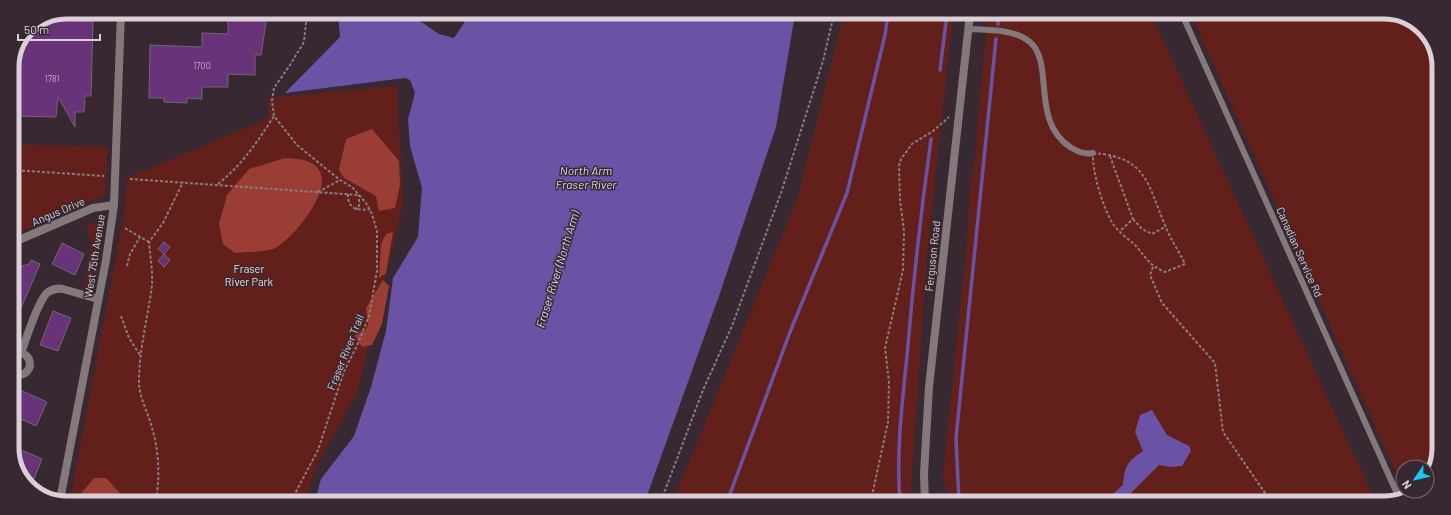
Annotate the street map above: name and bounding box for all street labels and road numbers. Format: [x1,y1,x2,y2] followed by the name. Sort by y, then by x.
[30,194,87,228] street label: Angus Drive
[1274,205,1326,299] street label: Canadian Service Rd
[81,213,107,299] street label: West 75th Avenue
[922,220,942,292] street label: Ferguson Road
[324,312,366,392] street label: Fraser River Trail

